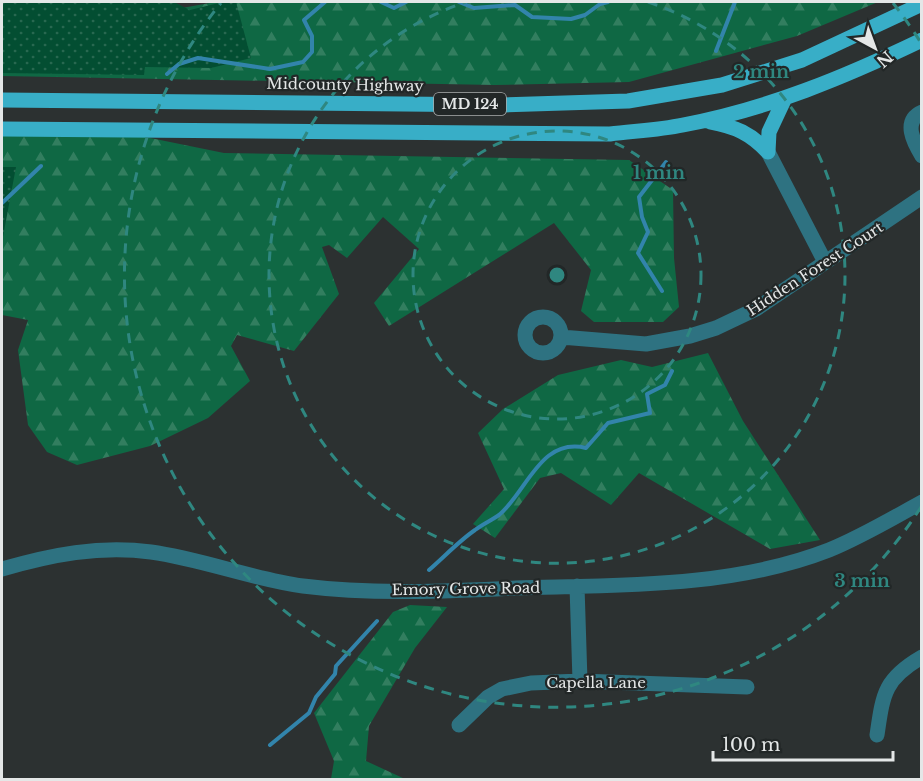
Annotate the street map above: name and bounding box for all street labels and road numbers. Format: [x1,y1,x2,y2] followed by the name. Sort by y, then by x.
[266,74,424,95] street label: Midcounty Highway
[434,93,506,115] road number: MD 124
[743,217,887,320] street label: Hidden Forest Court
[392,578,540,599] street label: Emory Grove Road
[546,673,646,692] street label: Capella Lane

